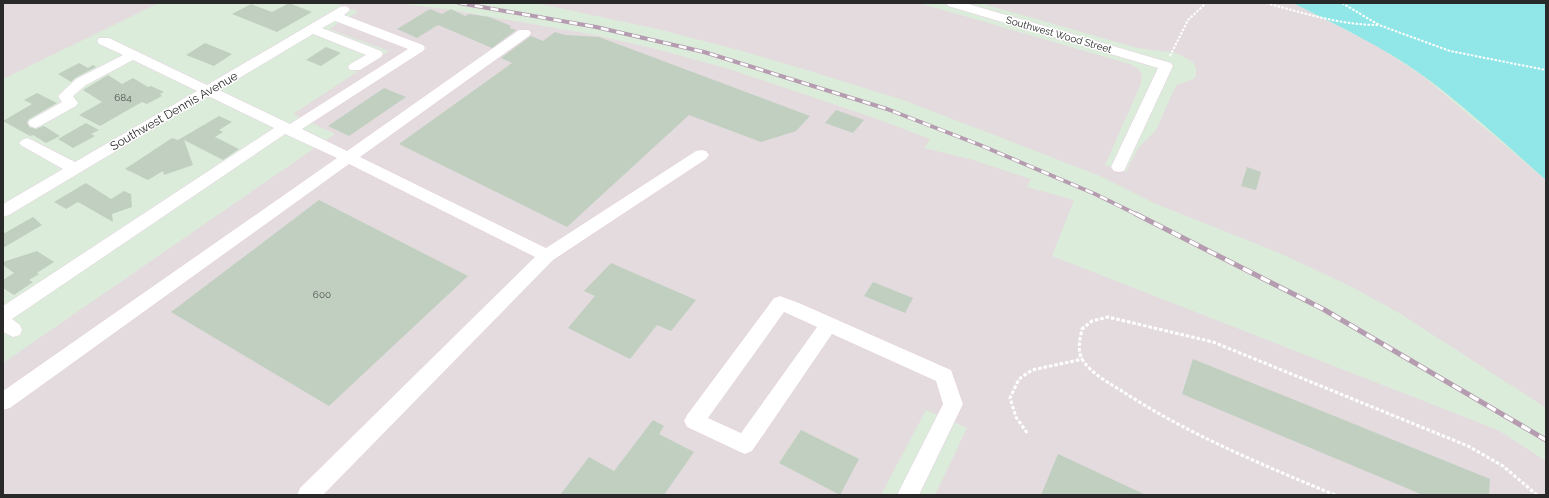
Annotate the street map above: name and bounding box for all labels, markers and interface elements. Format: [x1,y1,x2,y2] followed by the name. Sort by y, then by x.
[1005,14,1114,55] street label: Southwest Wood Street
[108,69,240,153] street label: Southwest Dennis Avenue
[114,92,132,103] house number: 684
[313,289,331,300] house number: 600

